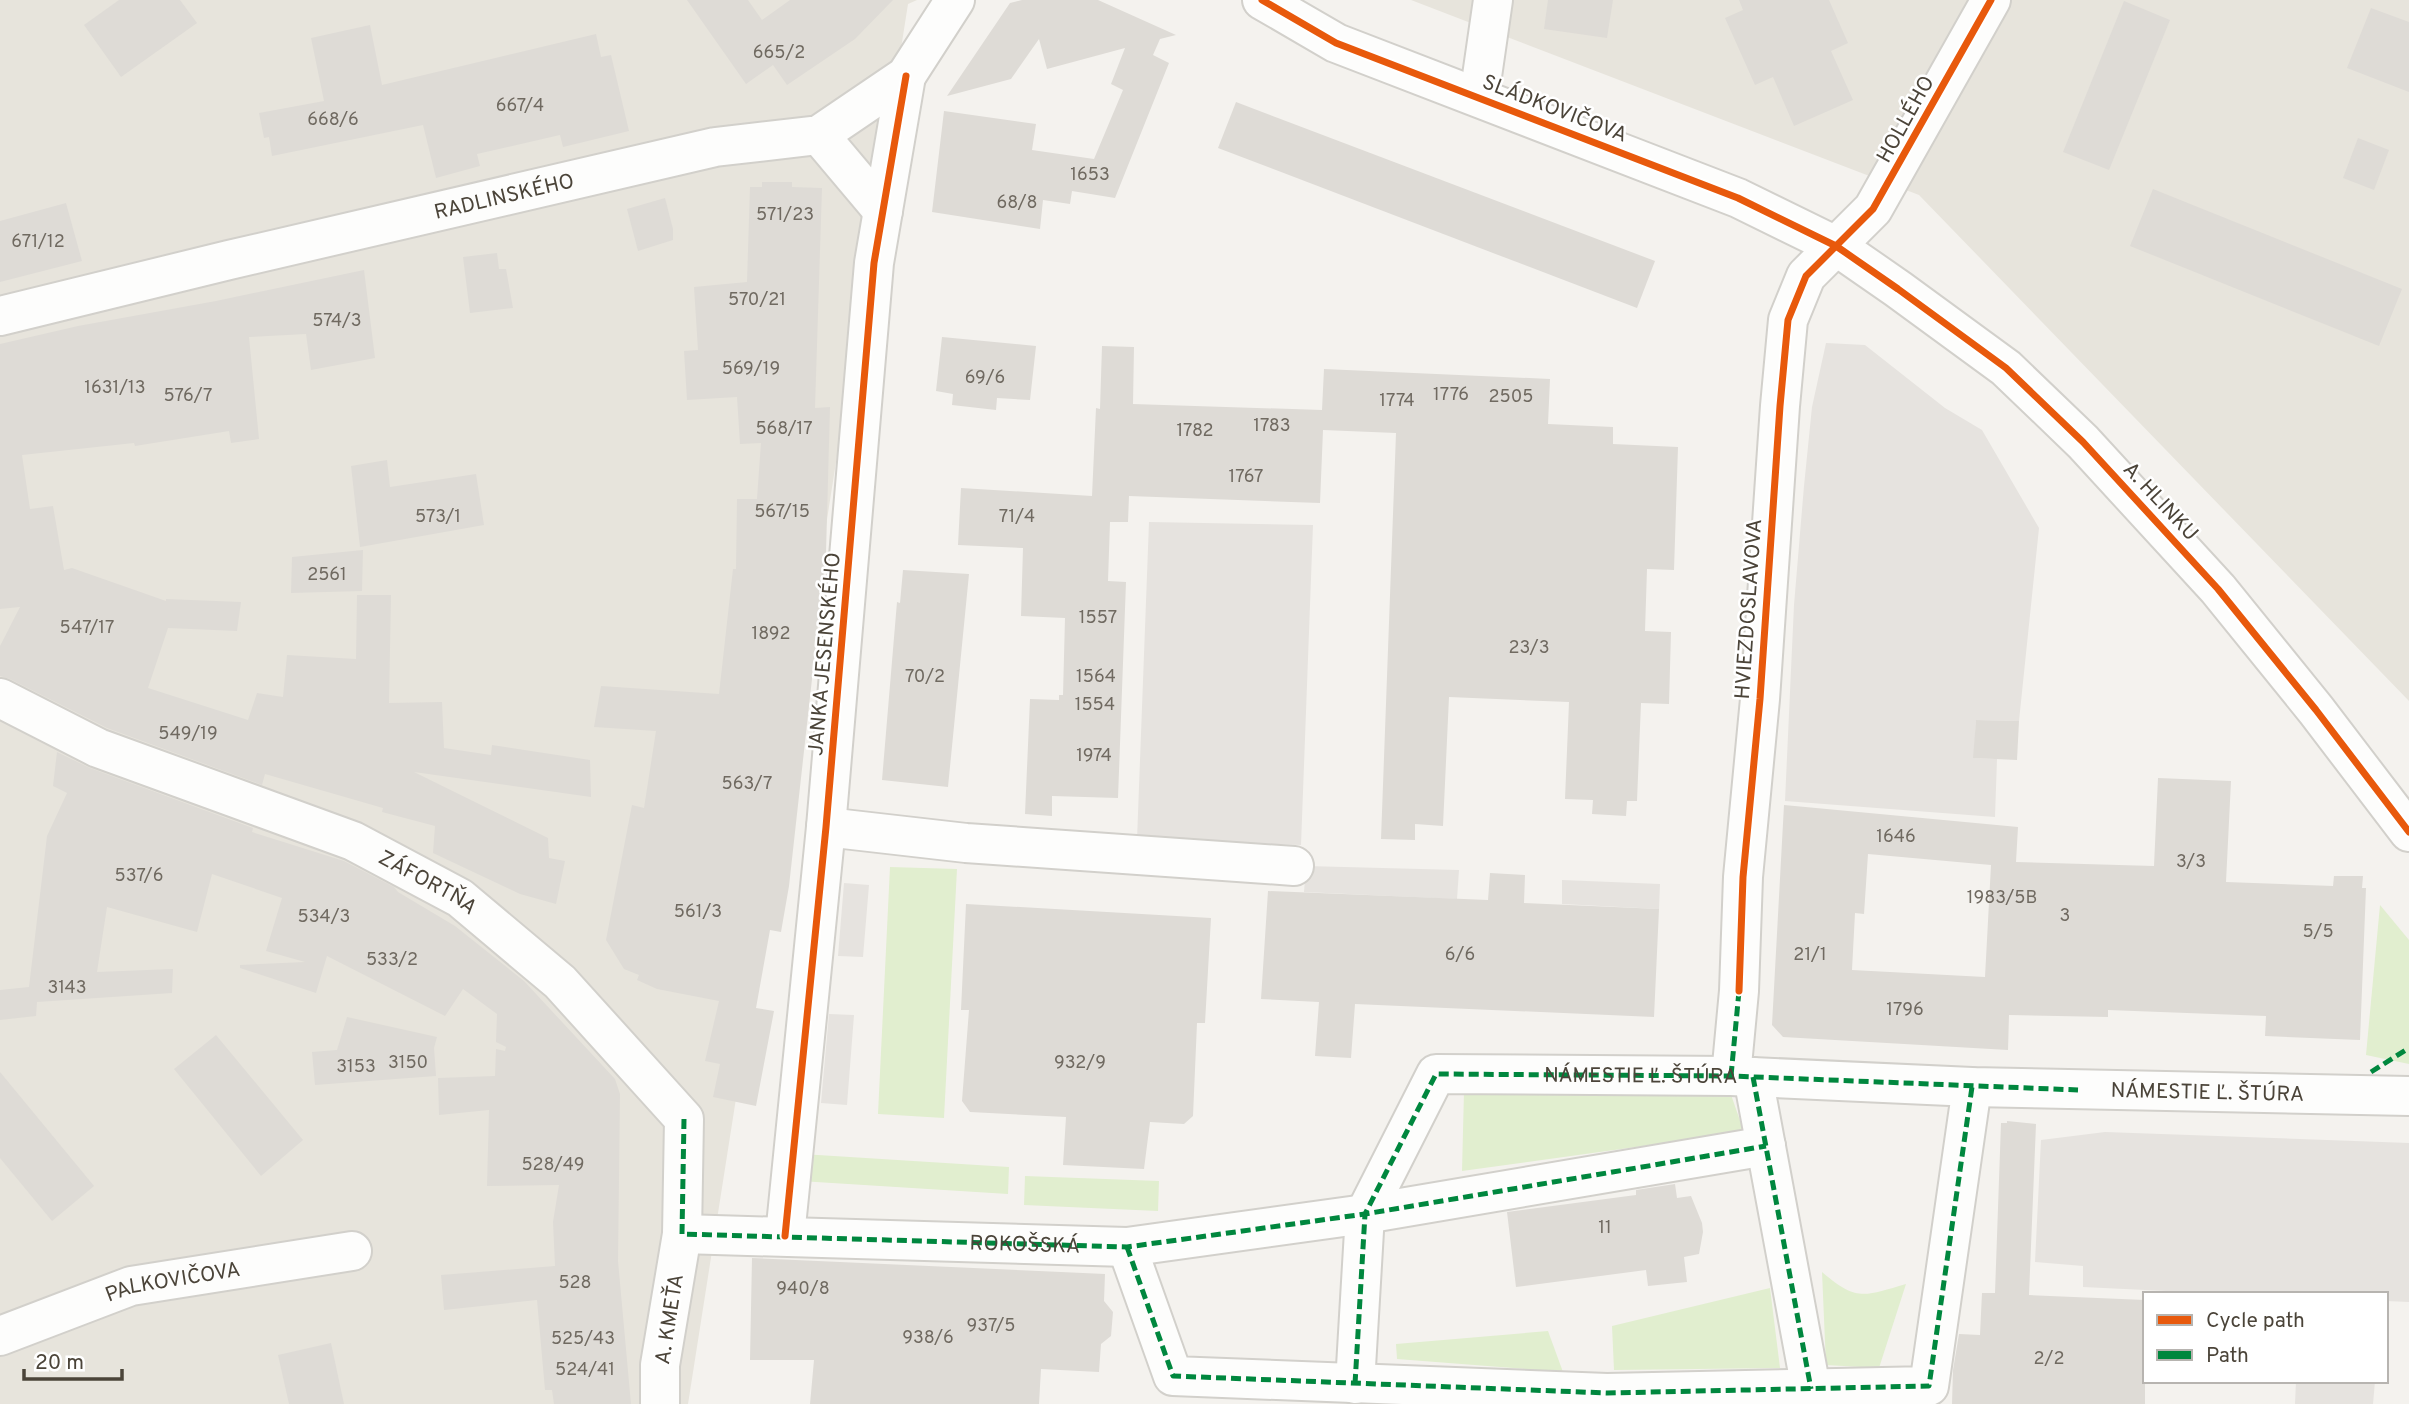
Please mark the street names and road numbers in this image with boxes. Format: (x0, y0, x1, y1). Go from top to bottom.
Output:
street label: SLÁDKOVIČOVA (1478, 68, 1631, 149)
street label: HOLLÉHO (1870, 71, 1941, 168)
street label: RADLINSKÉHO (432, 168, 577, 227)
street label: A. HLINKU (2116, 457, 2203, 547)
street label: HVIEZDOSLAVOVA (1730, 518, 1769, 700)
street label: JANKA JESENSKÉHO (802, 551, 848, 757)
street label: ZÁFORTŇA (373, 845, 482, 922)
street label: NÁMESTIE Ľ. ŠTÚRA (1544, 1062, 1738, 1091)
street label: NÁMESTIE Ľ. ŠTÚRA (2110, 1077, 2304, 1109)
street label: ROKOŠSKÁ (969, 1230, 1081, 1261)
street label: PALKOVIČOVA (102, 1257, 242, 1310)
street label: A. KMEŤA (649, 1272, 691, 1366)

